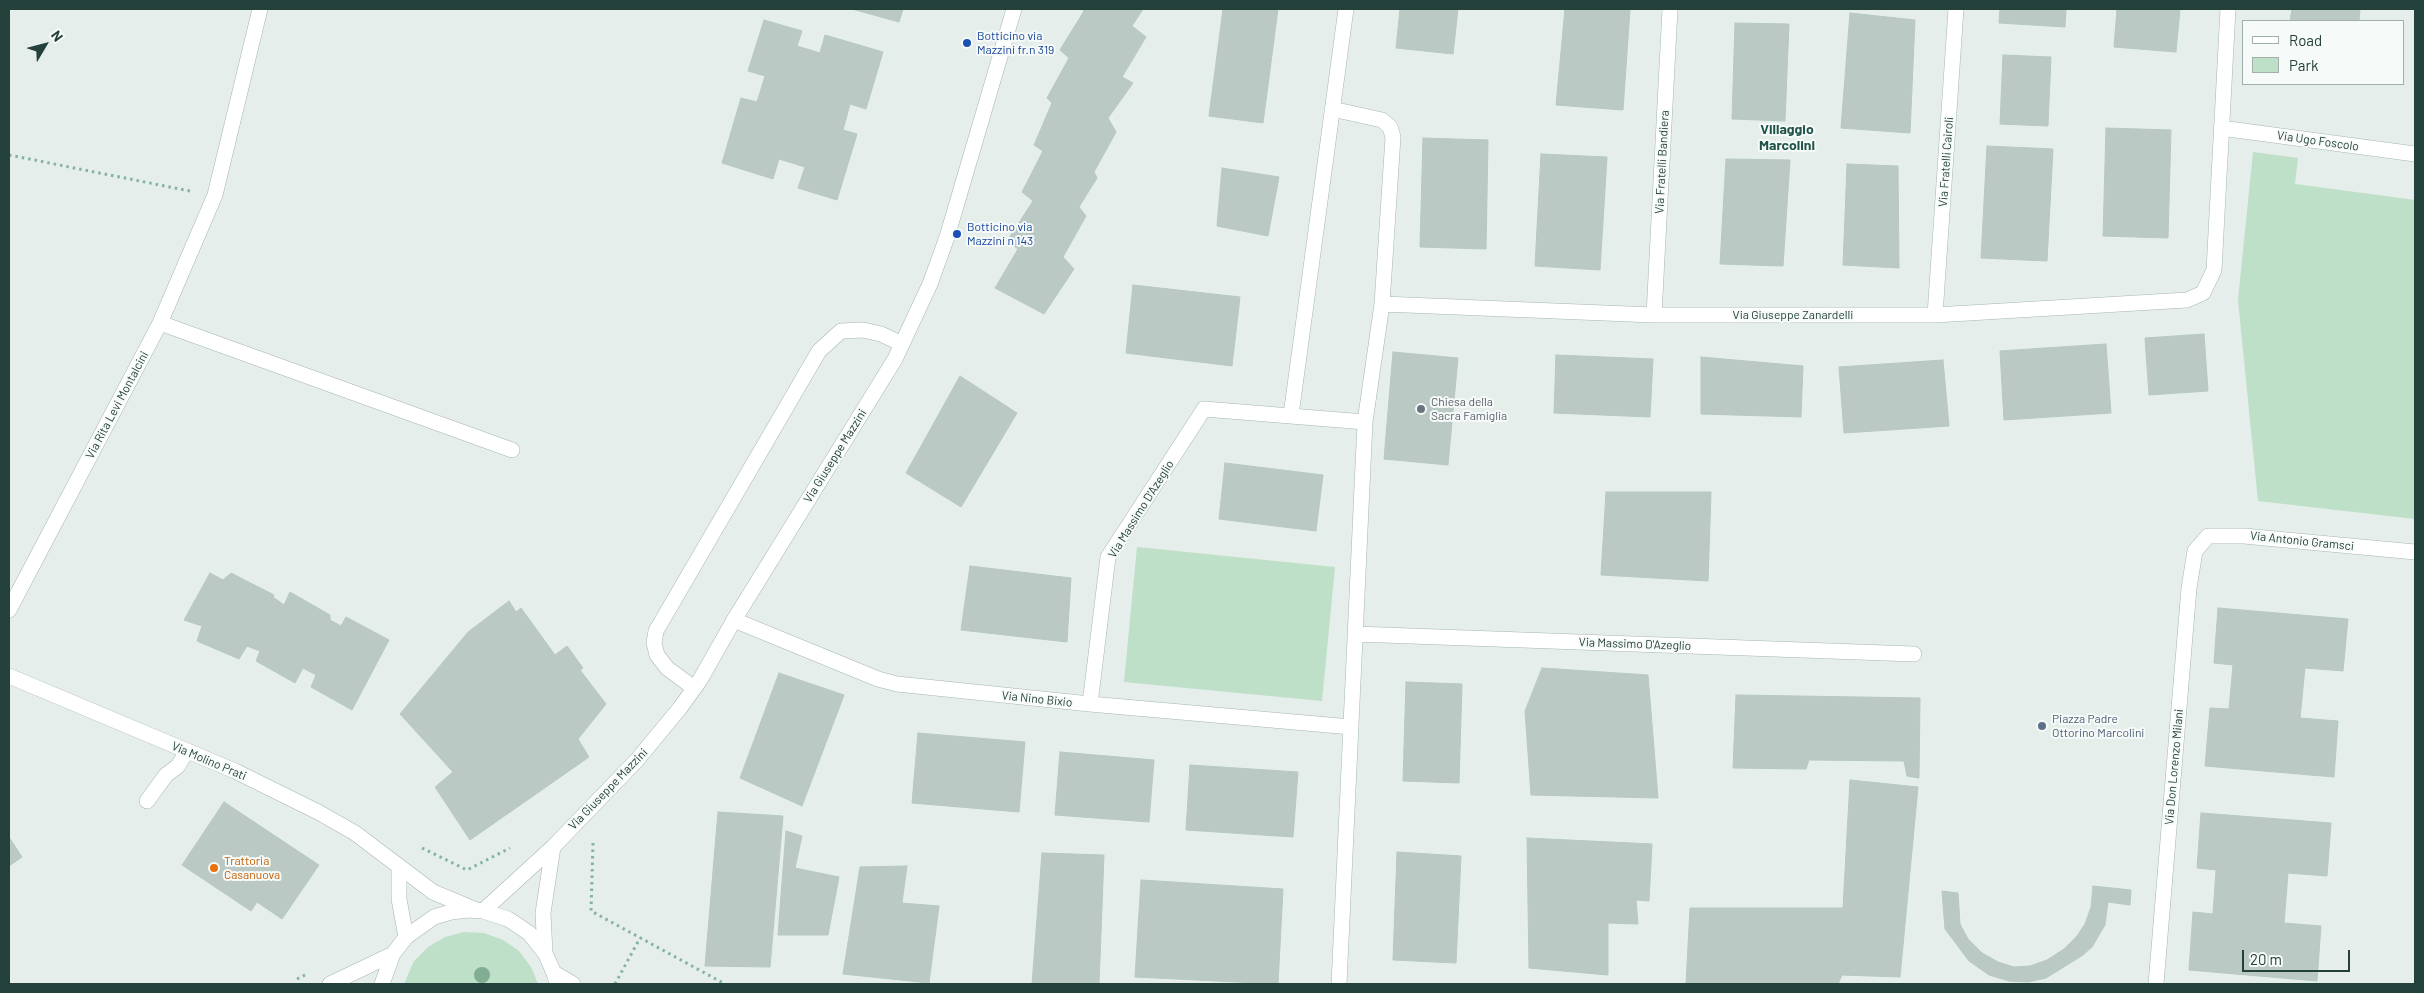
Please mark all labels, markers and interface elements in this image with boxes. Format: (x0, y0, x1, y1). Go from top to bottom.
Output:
north arrow (20, 20, 70, 70)
legend (2242, 20, 2404, 85)
text: N (48, 27, 67, 45)
place label: Botticino via Mazzini fr.n 319 (977, 29, 1054, 57)
text: Road (2289, 31, 2322, 49)
marker: Botticino via Mazzini fr.n 319 (961, 37, 973, 49)
text: Park (2289, 56, 2318, 74)
street label: Via Fratelli Bandiera (1652, 110, 1672, 214)
street label: Via Fratelli Cairoli (1936, 116, 1956, 208)
district label: Villaggio Marcolini (1759, 121, 1815, 154)
street label: Via Ugo Foscolo (2276, 128, 2360, 154)
place label: Botticino via Mazzini n 143 (967, 220, 1033, 248)
marker: Botticino via Mazzini n 143 (951, 228, 963, 240)
street label: Via Giuseppe Zanardelli (1733, 308, 1853, 322)
street label: Via Rita Levi Montalcini (83, 349, 151, 461)
place label: Chiesa della Sacra Famiglia (1431, 395, 1507, 423)
marker: Chiesa della Sacra Famiglia (1415, 403, 1427, 415)
street label: Via Giuseppe Mazzini (800, 407, 870, 505)
street label: Via Massimo D'Azeglio (1105, 457, 1177, 561)
street label: Via Antonio Gramsci (2249, 528, 2355, 554)
street label: Via Massimo D'Azeglio (1578, 635, 1692, 653)
street label: Via Nino Bixio (1001, 688, 1073, 710)
street label: Via Don Lorenzo Milani (2162, 708, 2186, 826)
place label: Piazza Padre Ottorino Marcolini (2052, 712, 2144, 740)
marker: Piazza Padre Ottorino Marcolini (2036, 720, 2048, 732)
street label: Via Molino Prati (169, 739, 249, 783)
street label: Via Giuseppe Mazzini (565, 745, 651, 833)
place label: Trattoria Casanuova (224, 854, 280, 882)
marker: Trattoria Casanuova (208, 862, 220, 874)
scale bar (2244, 940, 2352, 972)
text: 20 m (2250, 950, 2282, 968)

